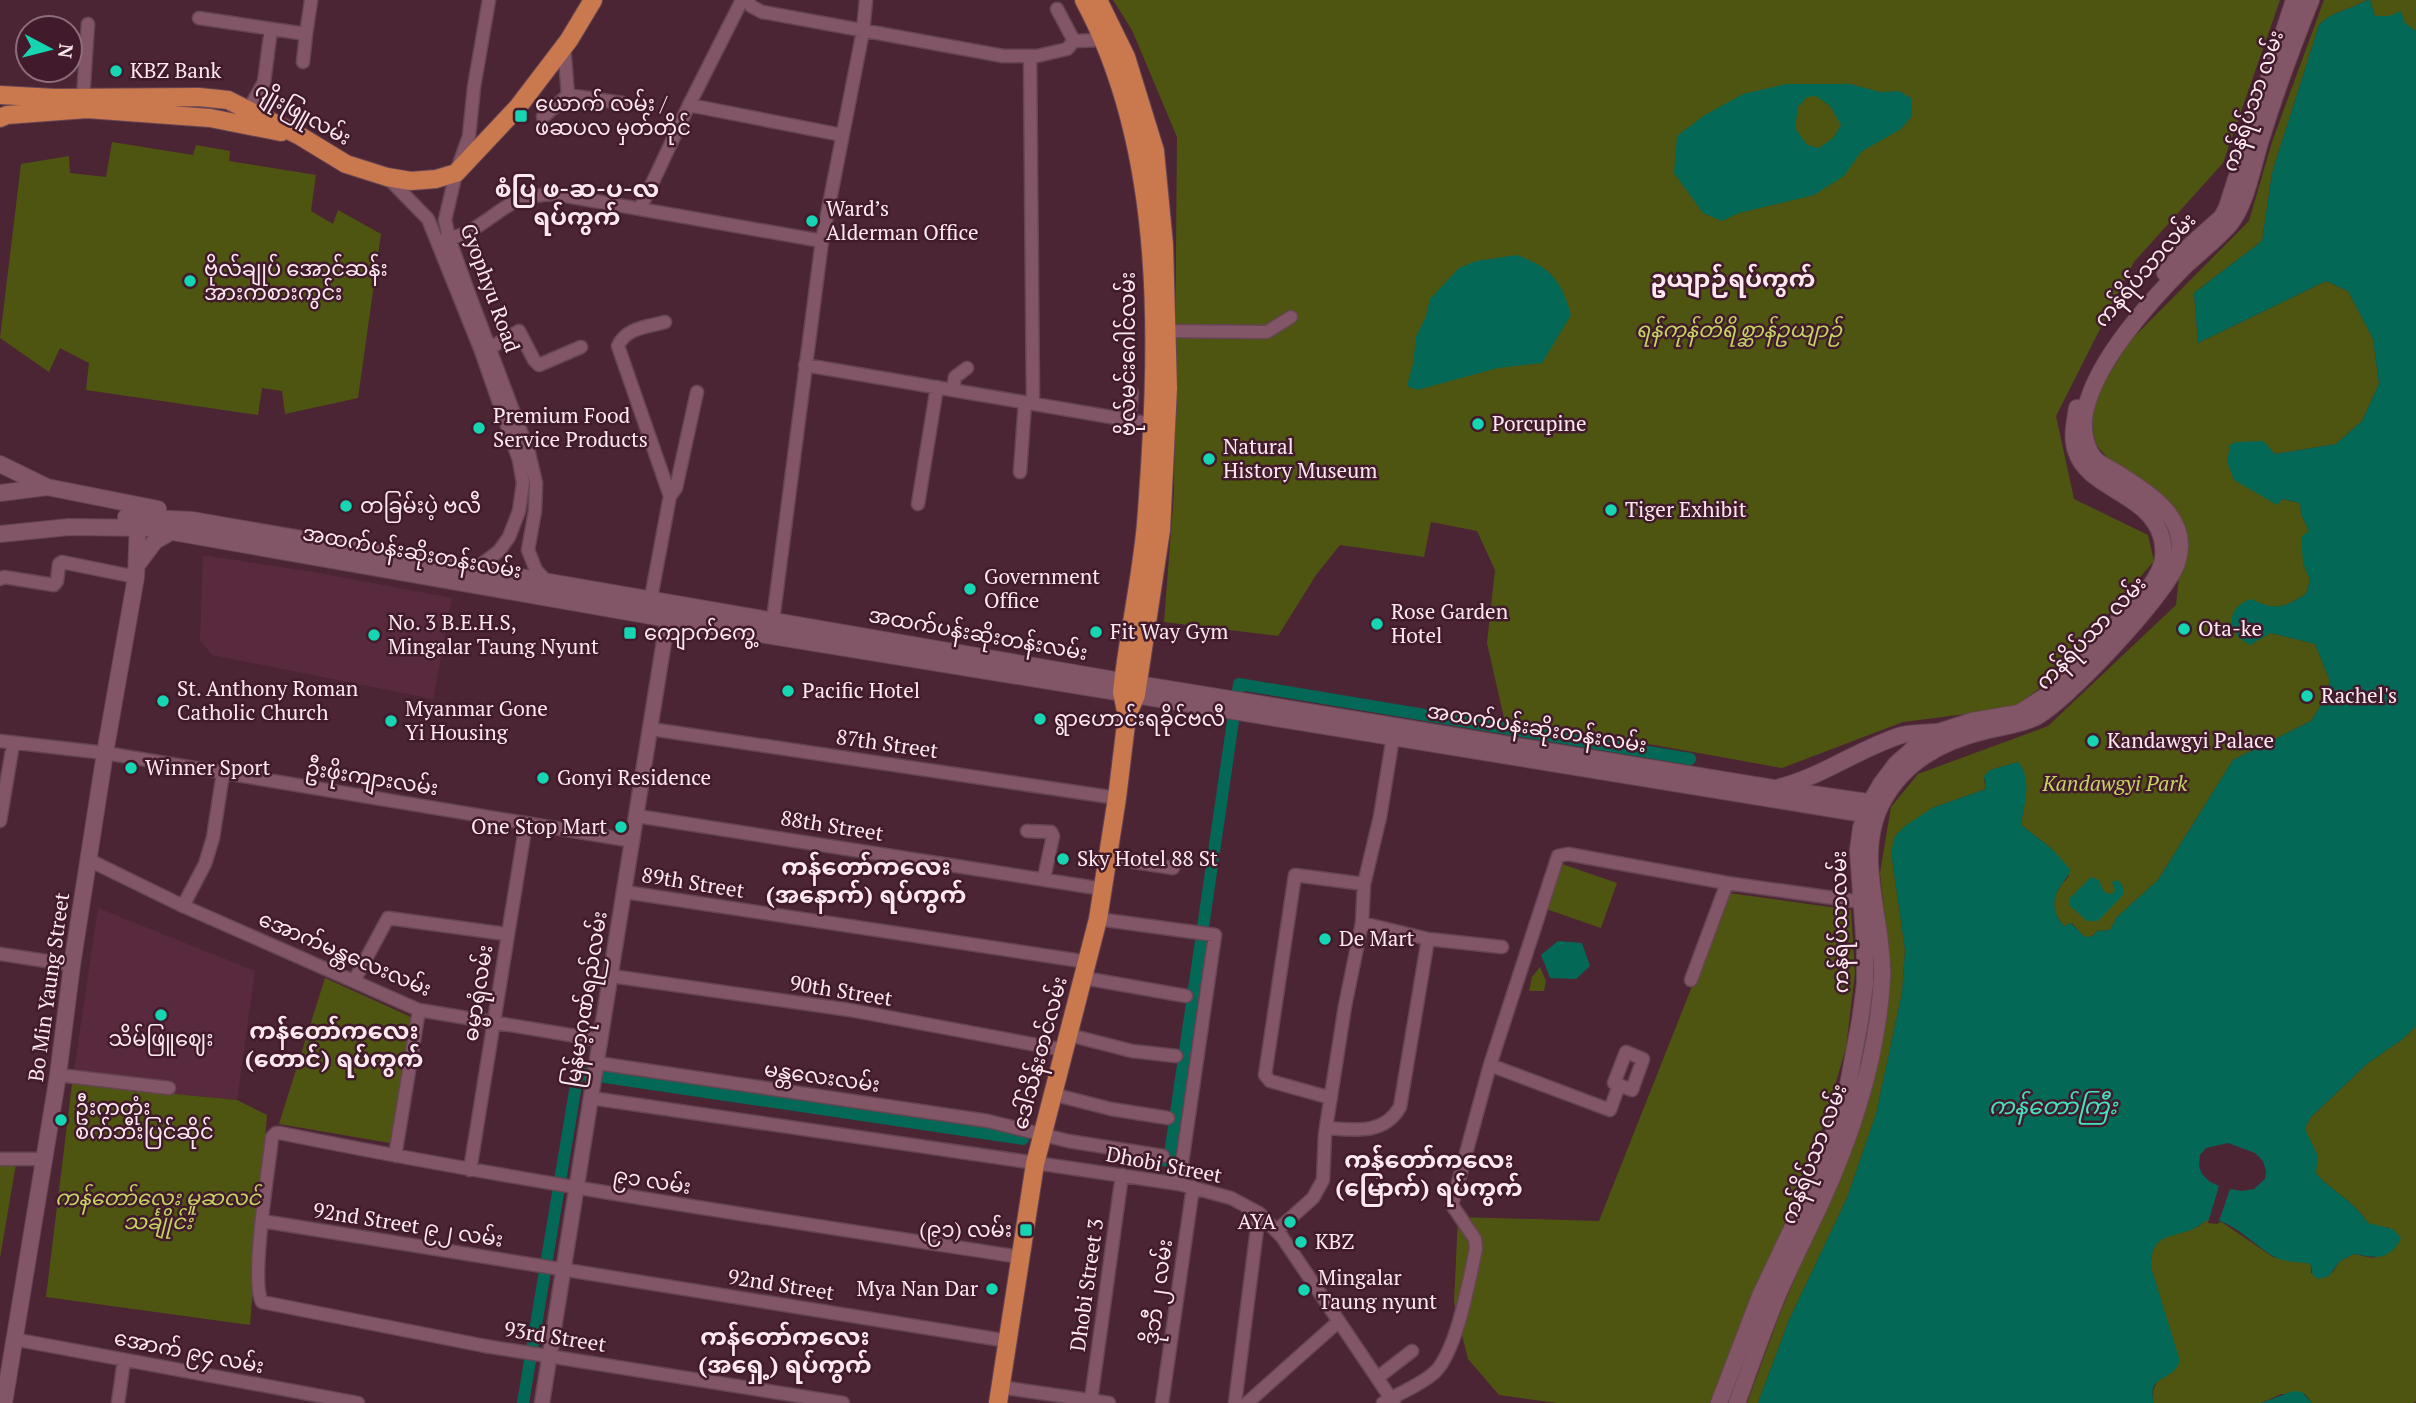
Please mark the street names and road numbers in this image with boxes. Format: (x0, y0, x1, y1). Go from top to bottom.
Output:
street label: ကန်ရိပ်သာ လမ်း (2214, 26, 2293, 176)
street label: ဂျိုးဖြူလမ်း (248, 74, 357, 155)
street label: ကန်ရိပ်သာလမ်း (2086, 206, 2205, 335)
street label: Gyophyu Road (455, 219, 527, 356)
street label: ဗိုလ်မင်းဂေါင်လမ်း (1112, 272, 1145, 436)
street label: အထက်ပန်းဆိုးတန်းလမ်း (300, 517, 524, 588)
street label: ကန်ရိပ်သာ လမ်း (2028, 569, 2155, 698)
street label: အထက်ပန်းဆိုးတန်းလမ်း (866, 599, 1090, 670)
street label: အထက်ပန်းဆိုးတန်းလမ်း (1425, 695, 1649, 762)
street label: 87th Street (834, 722, 940, 764)
street label: ဦးဖိုးကျားလမ်း (303, 752, 440, 806)
street label: 88th Street (779, 803, 886, 847)
street label: ကန်ရိပ်သာလမ်း (1823, 850, 1858, 994)
street label: 89th Street (640, 860, 747, 904)
street label: Bo Min Yaung Street (21, 890, 75, 1083)
street label: အောက်မန္တလေးလမ်း (253, 903, 436, 1006)
street label: မြန်မာ့ဂုဏ်ရည်လမ်း (556, 909, 617, 1090)
street label: ဓမ္မာရုံလမ်း (455, 942, 503, 1044)
street label: 90th Street (788, 968, 895, 1012)
street label: ဒေါ်သိန်းတင်လမ်း (1004, 973, 1077, 1133)
street label: မန္တလေးလမ်း (762, 1053, 882, 1102)
street label: ကန်ရိပ်သာ လမ်း (1773, 1079, 1856, 1229)
street label: Dhobi Street (1104, 1139, 1225, 1189)
street label: ၉၁ လမ်း (611, 1159, 693, 1204)
street label: 92nd Street ၉၂ လမ်း (310, 1194, 505, 1257)
street label: Dhobi Street 3 (1063, 1217, 1109, 1353)
street label: ဒိုဘီ ၂ လမ်း (1135, 1237, 1182, 1347)
street label: 92nd Street (726, 1262, 837, 1306)
street label: 93rd Street (502, 1314, 609, 1358)
street label: အောက် ၉၄ လမ်း (111, 1322, 267, 1383)

